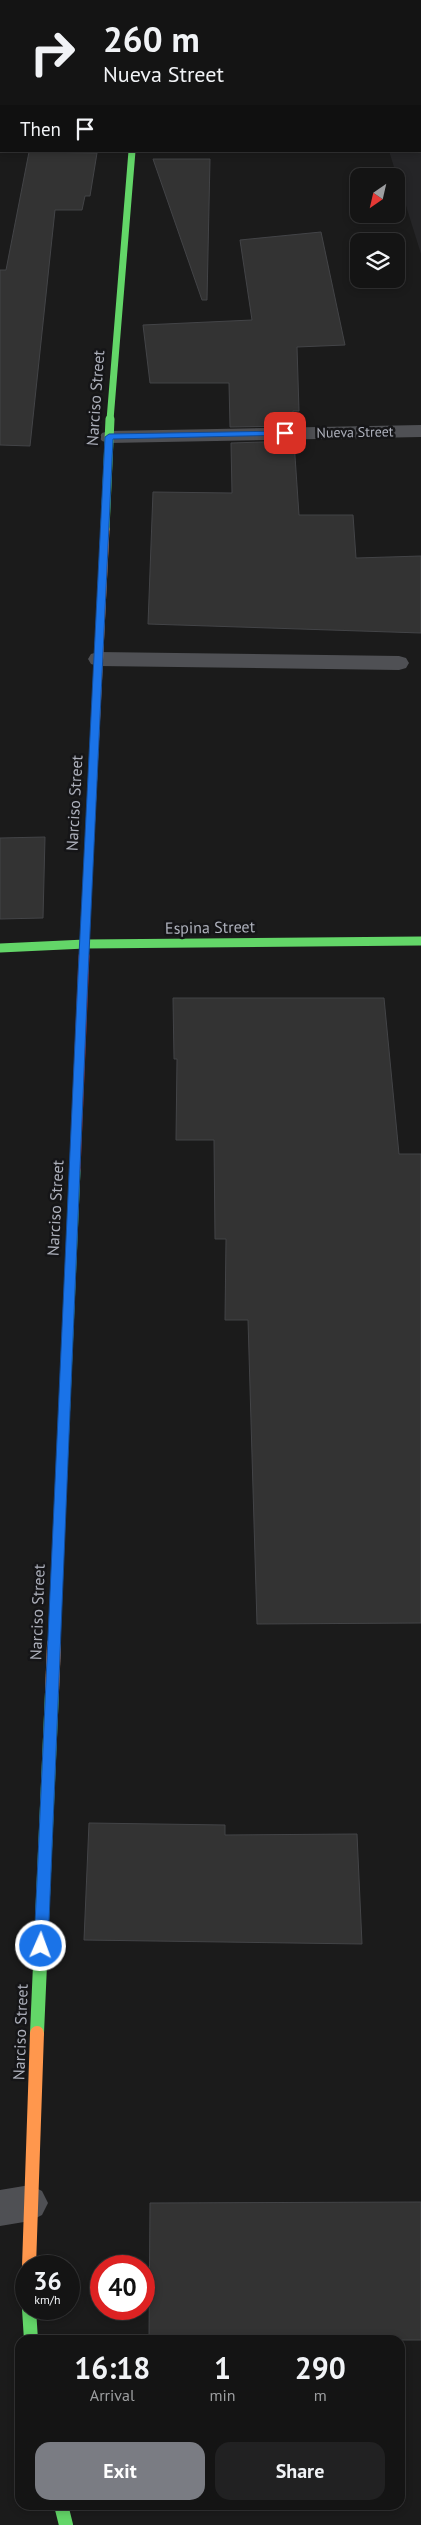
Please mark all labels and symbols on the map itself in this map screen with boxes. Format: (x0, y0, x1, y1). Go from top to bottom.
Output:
north arrow (350, 168, 405, 222)
street label: Narciso Street (82, 349, 108, 447)
pin (264, 412, 306, 454)
street label: Nueva Street (316, 422, 394, 442)
street label: Narciso Street (61, 754, 87, 852)
street label: Espina Street (165, 916, 256, 938)
street label: Narciso Street (42, 1159, 68, 1257)
street label: Narciso Street (25, 1563, 49, 1660)
position arrow (14, 1919, 66, 1971)
street label: Narciso Street (8, 1983, 32, 2080)
speed limit sign: 40 (90, 2255, 155, 2320)

